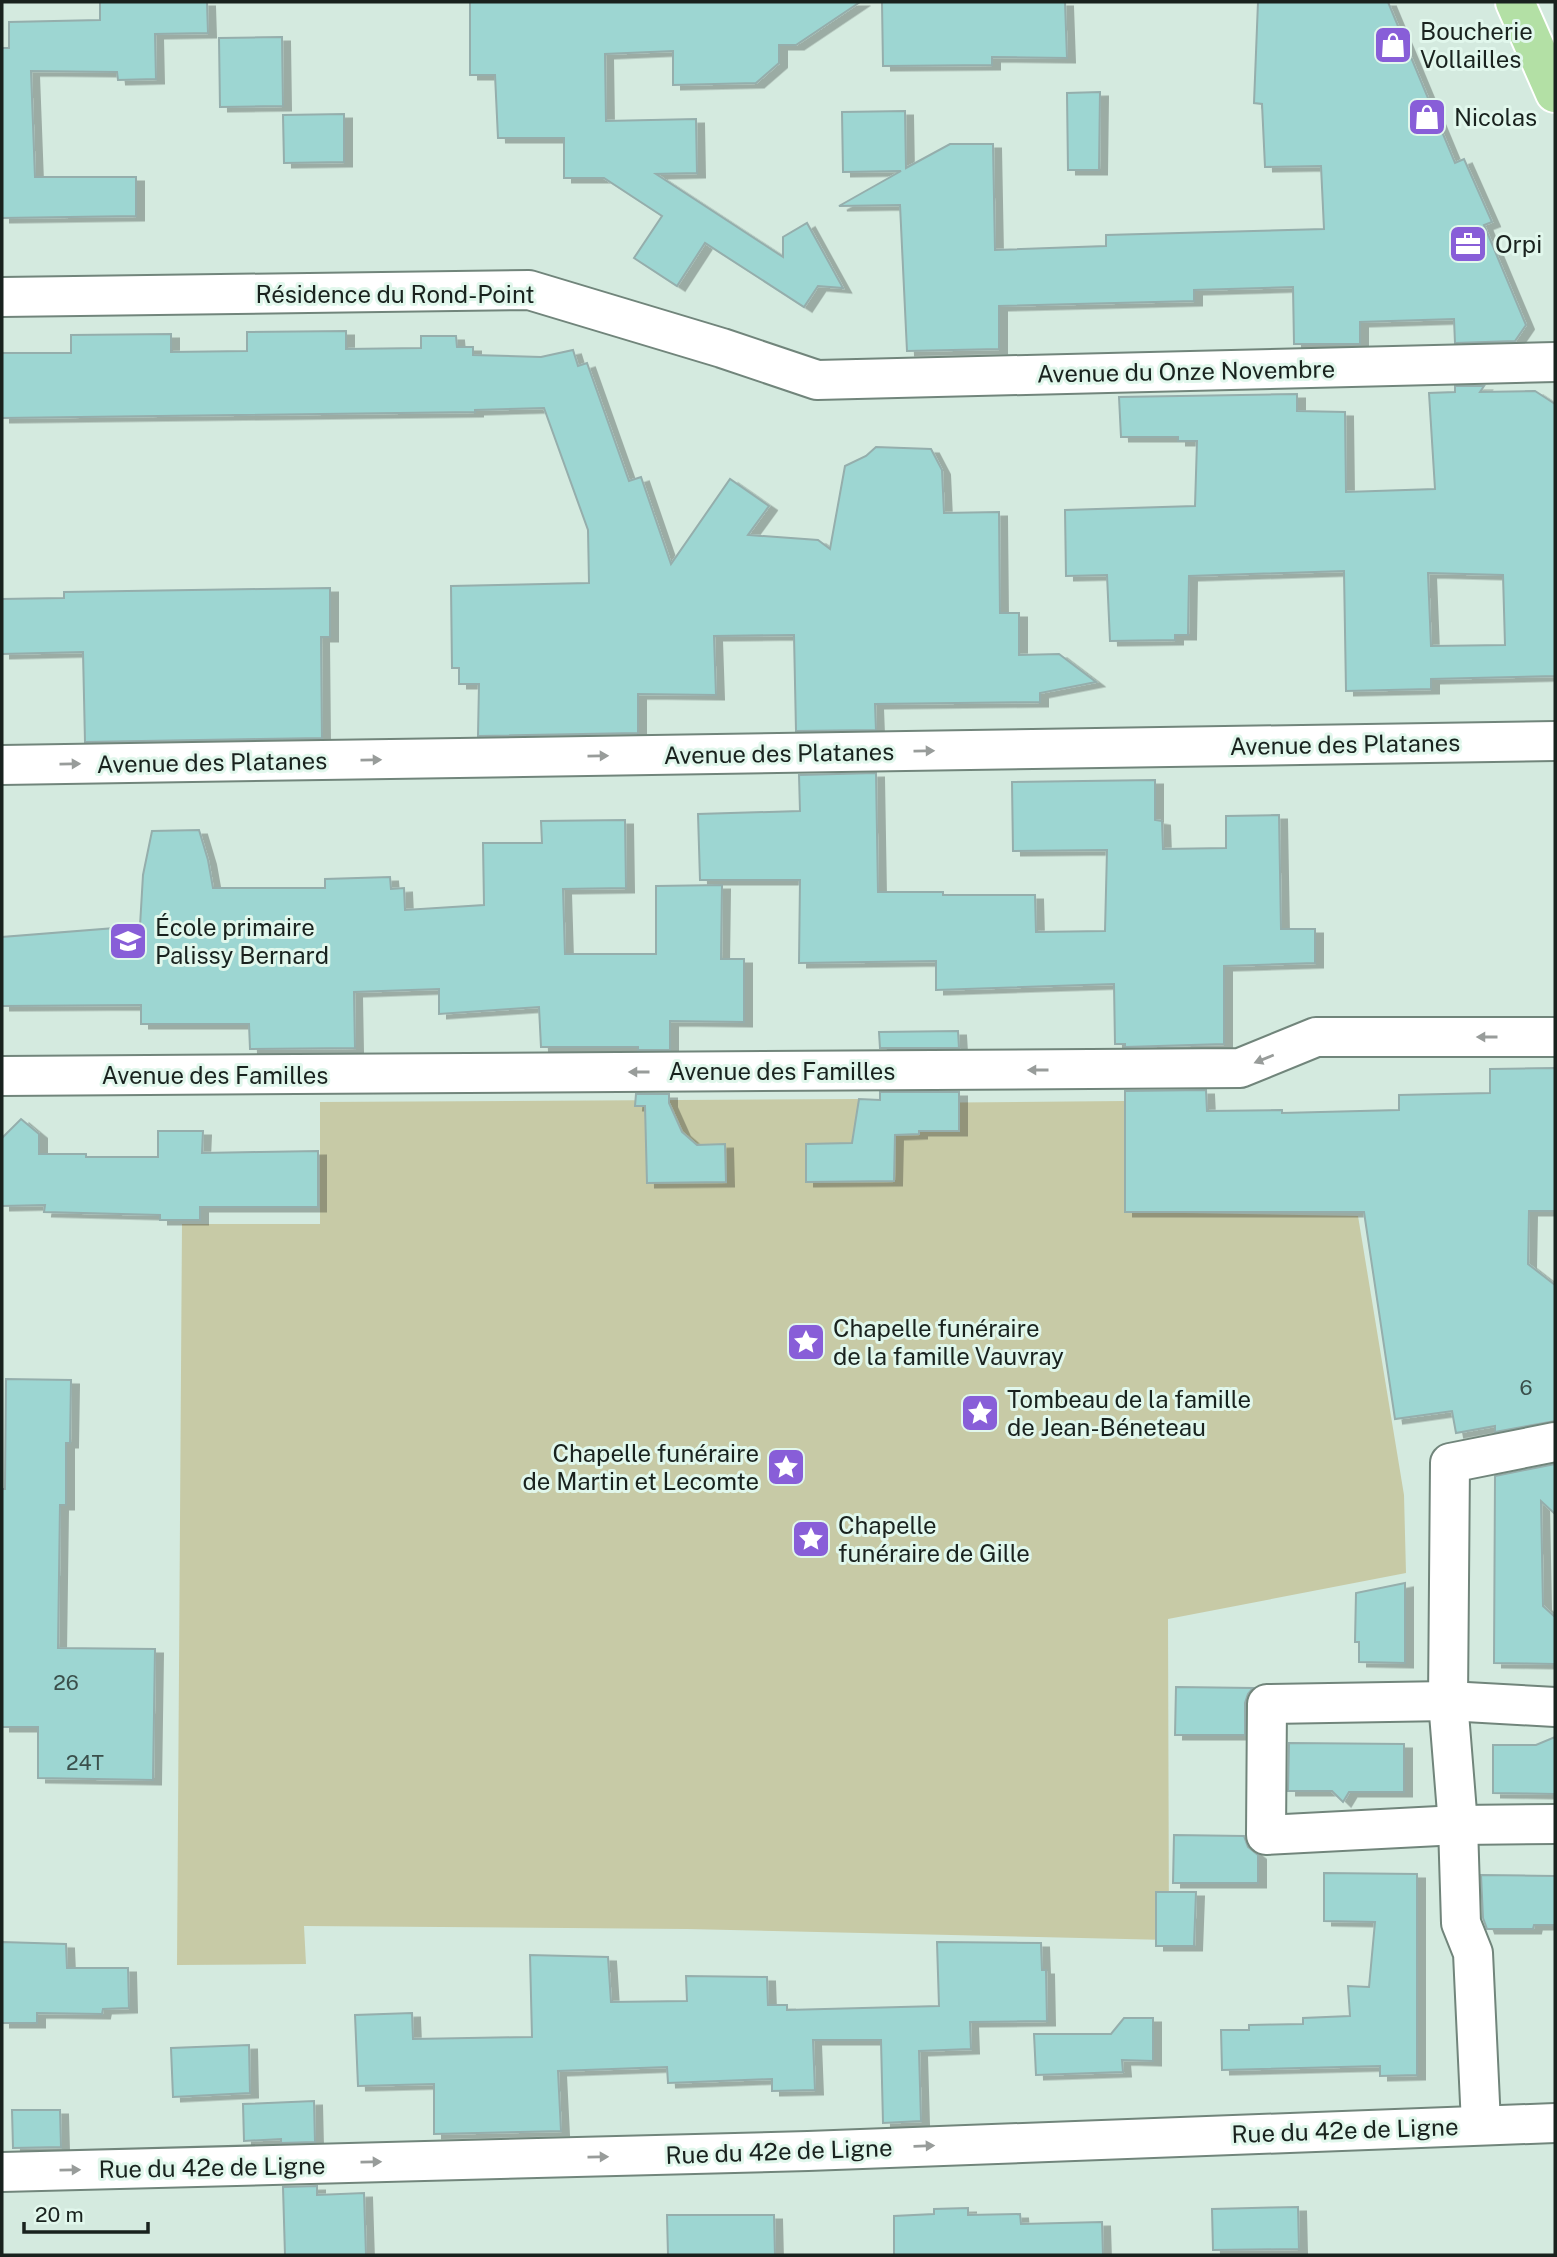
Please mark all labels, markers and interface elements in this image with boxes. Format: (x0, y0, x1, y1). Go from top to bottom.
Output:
place label: Boucherie Vollailles (1420, 17, 1533, 73)
shop icon: Boucherie Vollailles (1372, 24, 1414, 66)
shop icon: Nicolas (1406, 96, 1448, 138)
place label: Nicolas (1454, 103, 1537, 131)
office icon: Orpi (1447, 223, 1489, 265)
place label: Orpi (1495, 230, 1542, 258)
street label: Résidence du Rond-Point (255, 280, 535, 308)
street label: Avenue du Onze Novembre (1037, 354, 1335, 388)
street label: Avenue des Platanes (1229, 728, 1461, 760)
street label: Avenue des Platanes (663, 737, 895, 769)
one-way arrow (913, 745, 935, 757)
street label: Avenue des Platanes (96, 746, 328, 778)
one-way arrow (588, 750, 610, 762)
one-way arrow (360, 754, 382, 765)
one-way arrow (59, 759, 81, 770)
place label: École primaire Palissy Bernard (155, 913, 329, 969)
school or university icon: École primaire Palissy Bernard (107, 920, 149, 962)
one-way arrow (1476, 1031, 1498, 1043)
one-way arrow (1253, 1053, 1274, 1064)
street label: Avenue des Familles (669, 1057, 895, 1085)
street label: Avenue des Familles (102, 1061, 328, 1089)
one-way arrow (1027, 1064, 1049, 1076)
one-way arrow (628, 1066, 650, 1078)
place label: Chapelle funéraire de la famille Vauvray (833, 1314, 1064, 1370)
place icon: Chapelle funéraire de la famille Vauvray (785, 1321, 827, 1363)
house number: 6 (1519, 1375, 1533, 1400)
place label: Tombeau de la famille de Jean-Béneteau (1007, 1385, 1251, 1441)
place icon: Tombeau de la famille de Jean-Béneteau (959, 1392, 1001, 1434)
place label: Chapelle funéraire de Martin et Lecomte (523, 1439, 759, 1495)
place icon: Chapelle funéraire de Martin et Lecomte (765, 1446, 807, 1488)
place label: Chapelle funéraire de Gille (838, 1511, 1030, 1567)
place icon: Chapelle funéraire de Gille (790, 1518, 832, 1560)
house number: 26 (53, 1670, 79, 1695)
house number: 24T (66, 1750, 104, 1775)
street label: Rue du 42e de Ligne (1231, 2112, 1459, 2148)
street label: Rue du 42e de Ligne (665, 2133, 893, 2169)
one-way arrow (913, 2141, 935, 2152)
street label: Rue du 42e de Ligne (98, 2151, 326, 2183)
one-way arrow (588, 2151, 610, 2162)
one-way arrow (360, 2157, 382, 2168)
one-way arrow (59, 2165, 81, 2176)
scale bar (24, 2190, 149, 2234)
text: 20 m (35, 2202, 84, 2227)

